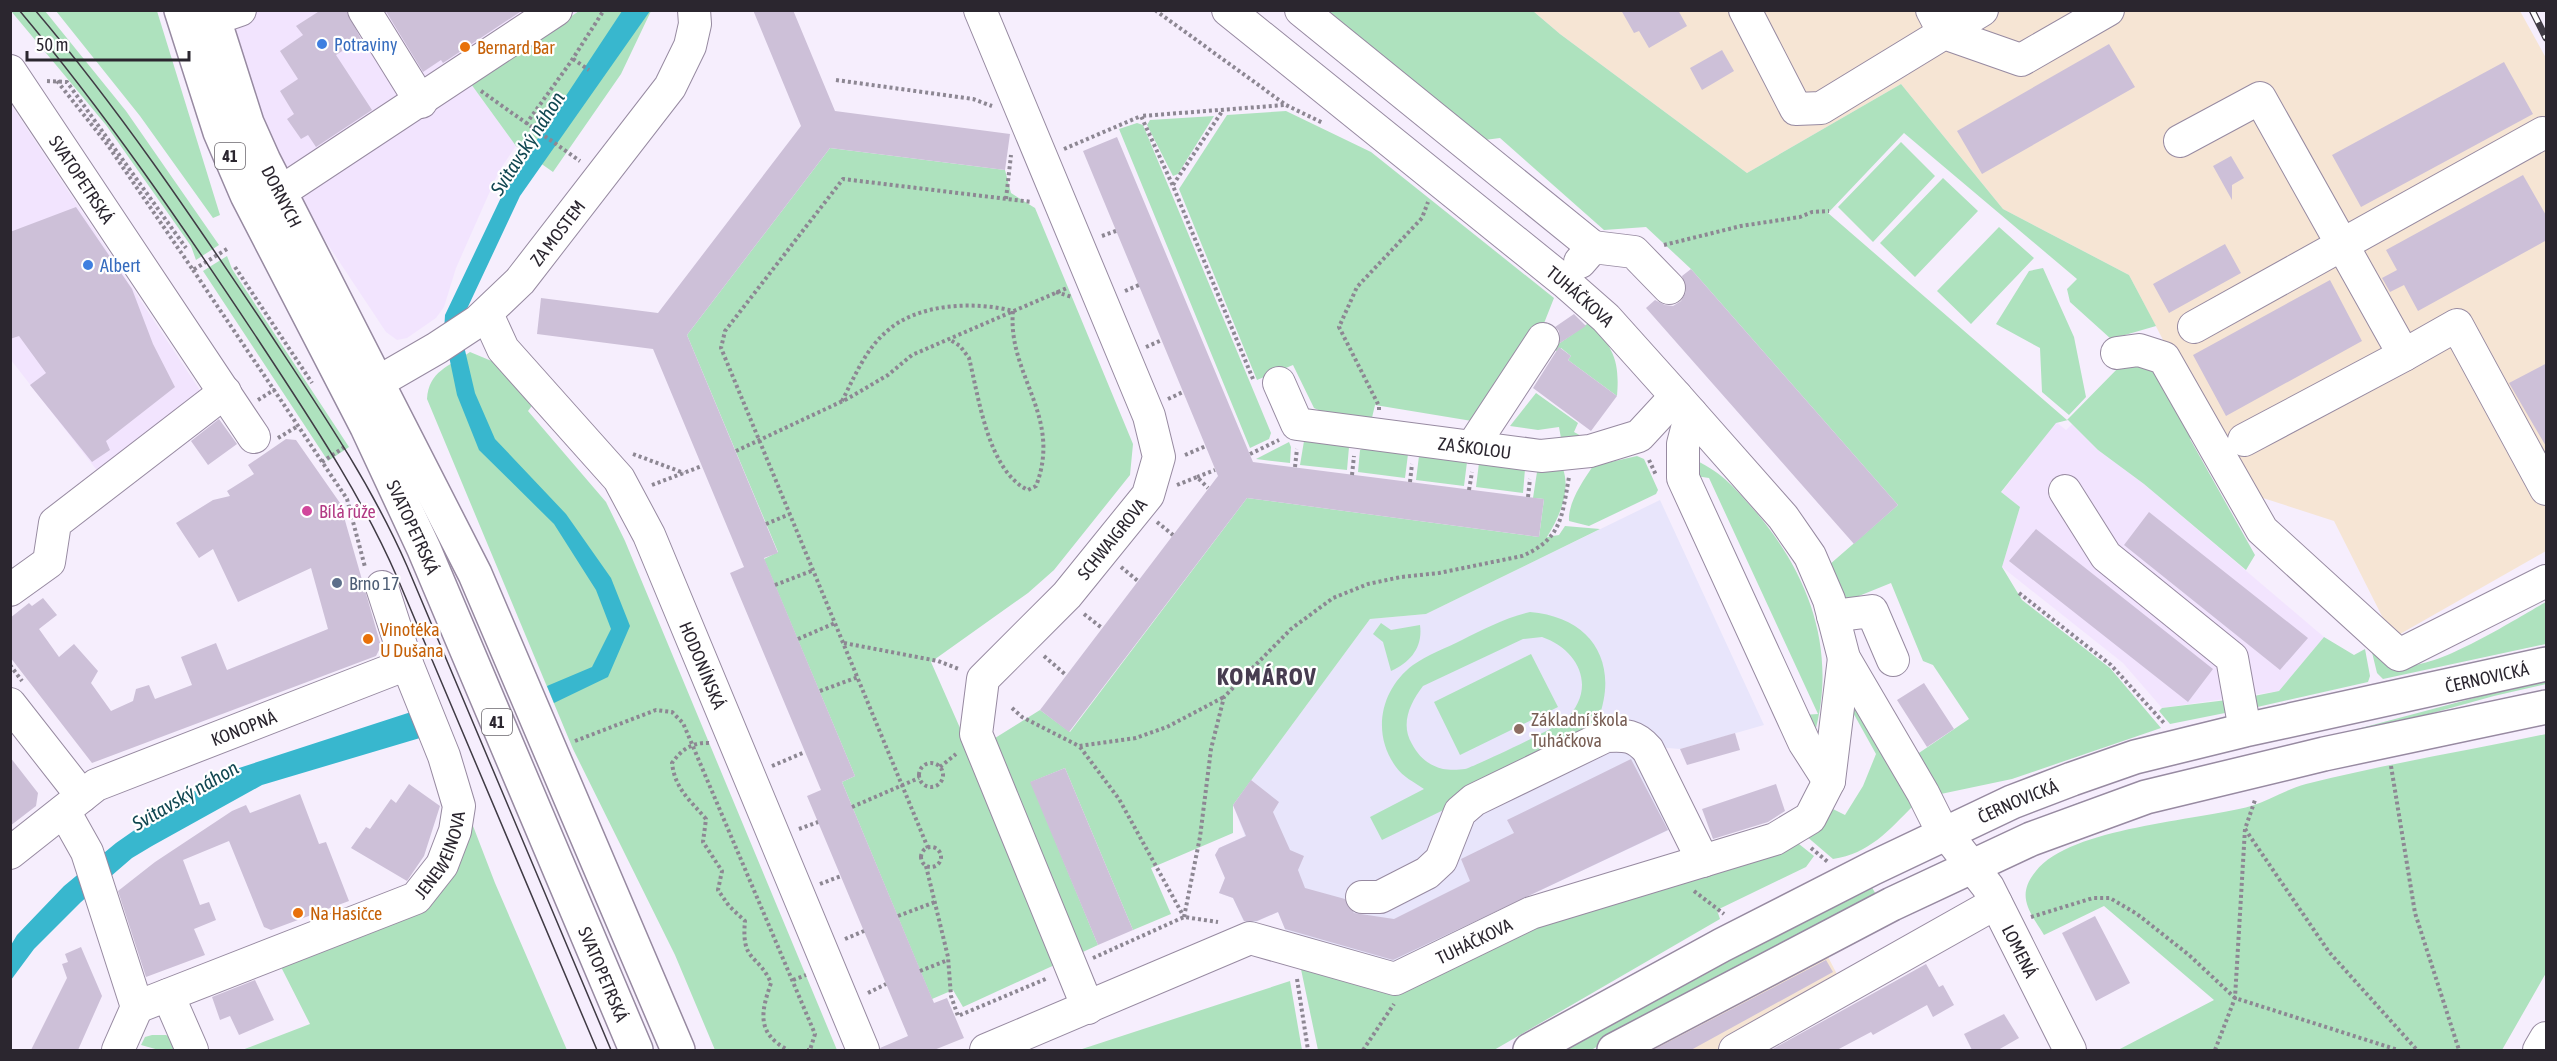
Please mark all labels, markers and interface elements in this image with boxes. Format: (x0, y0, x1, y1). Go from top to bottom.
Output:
scale bar (27, 24, 189, 62)
text: 50 m (36, 34, 68, 55)
place label: Potraviny (334, 34, 397, 55)
marker: Potraviny (315, 37, 329, 51)
place label: Bernard Bar (477, 37, 555, 58)
marker: Bernard Bar (458, 40, 472, 54)
water label: Svitavský náhon (484, 87, 569, 200)
street label: SVATOPETRSKÁ (45, 131, 119, 227)
road number: 41 (215, 143, 245, 169)
street label: DORNYCH (258, 162, 307, 231)
street label: ZA MOSTEM (525, 196, 589, 270)
place label: Albert (100, 255, 141, 276)
marker: Albert (81, 258, 95, 272)
street label: TUHÁČKOVA (1543, 261, 1619, 331)
street label: ZA ŠKOLOU (1437, 432, 1513, 462)
street label: SVATOPETRSKÁ (383, 477, 444, 577)
street label: SCHWAIGROVA (1073, 494, 1151, 584)
place label: Bílá růže (319, 501, 376, 522)
marker: Bílá růže (300, 504, 314, 518)
place label: Brno 17 (349, 573, 399, 594)
marker: Brno 17 (330, 576, 344, 590)
street label: HODONÍNSKÁ (676, 618, 731, 712)
place label: Vinotéka U Dušana (380, 619, 444, 661)
marker: Vinotéka U Dušana (361, 632, 375, 646)
street label: ČERNOVICKÁ (2443, 658, 2531, 696)
district label: KOMÁROV (1217, 663, 1317, 690)
street label: KONOPNÁ (208, 705, 279, 750)
road number: 41 (482, 709, 512, 735)
place label: Základní škola Tuháčkova (1531, 709, 1628, 751)
marker: Základní škola Tuháčkova (1512, 722, 1526, 736)
water label: Svitavský náhon (127, 755, 242, 835)
street label: ČERNOVICKÁ (1974, 775, 2061, 827)
street label: JENEWEINOVA (409, 810, 469, 902)
place label: Na Hasičce (310, 903, 382, 924)
marker: Na Hasičce (291, 906, 305, 920)
street label: TUHÁČKOVA (1432, 913, 1515, 968)
street label: LOMENÁ (1998, 921, 2042, 981)
street label: SVATOPETRSKÁ (575, 924, 633, 1025)

